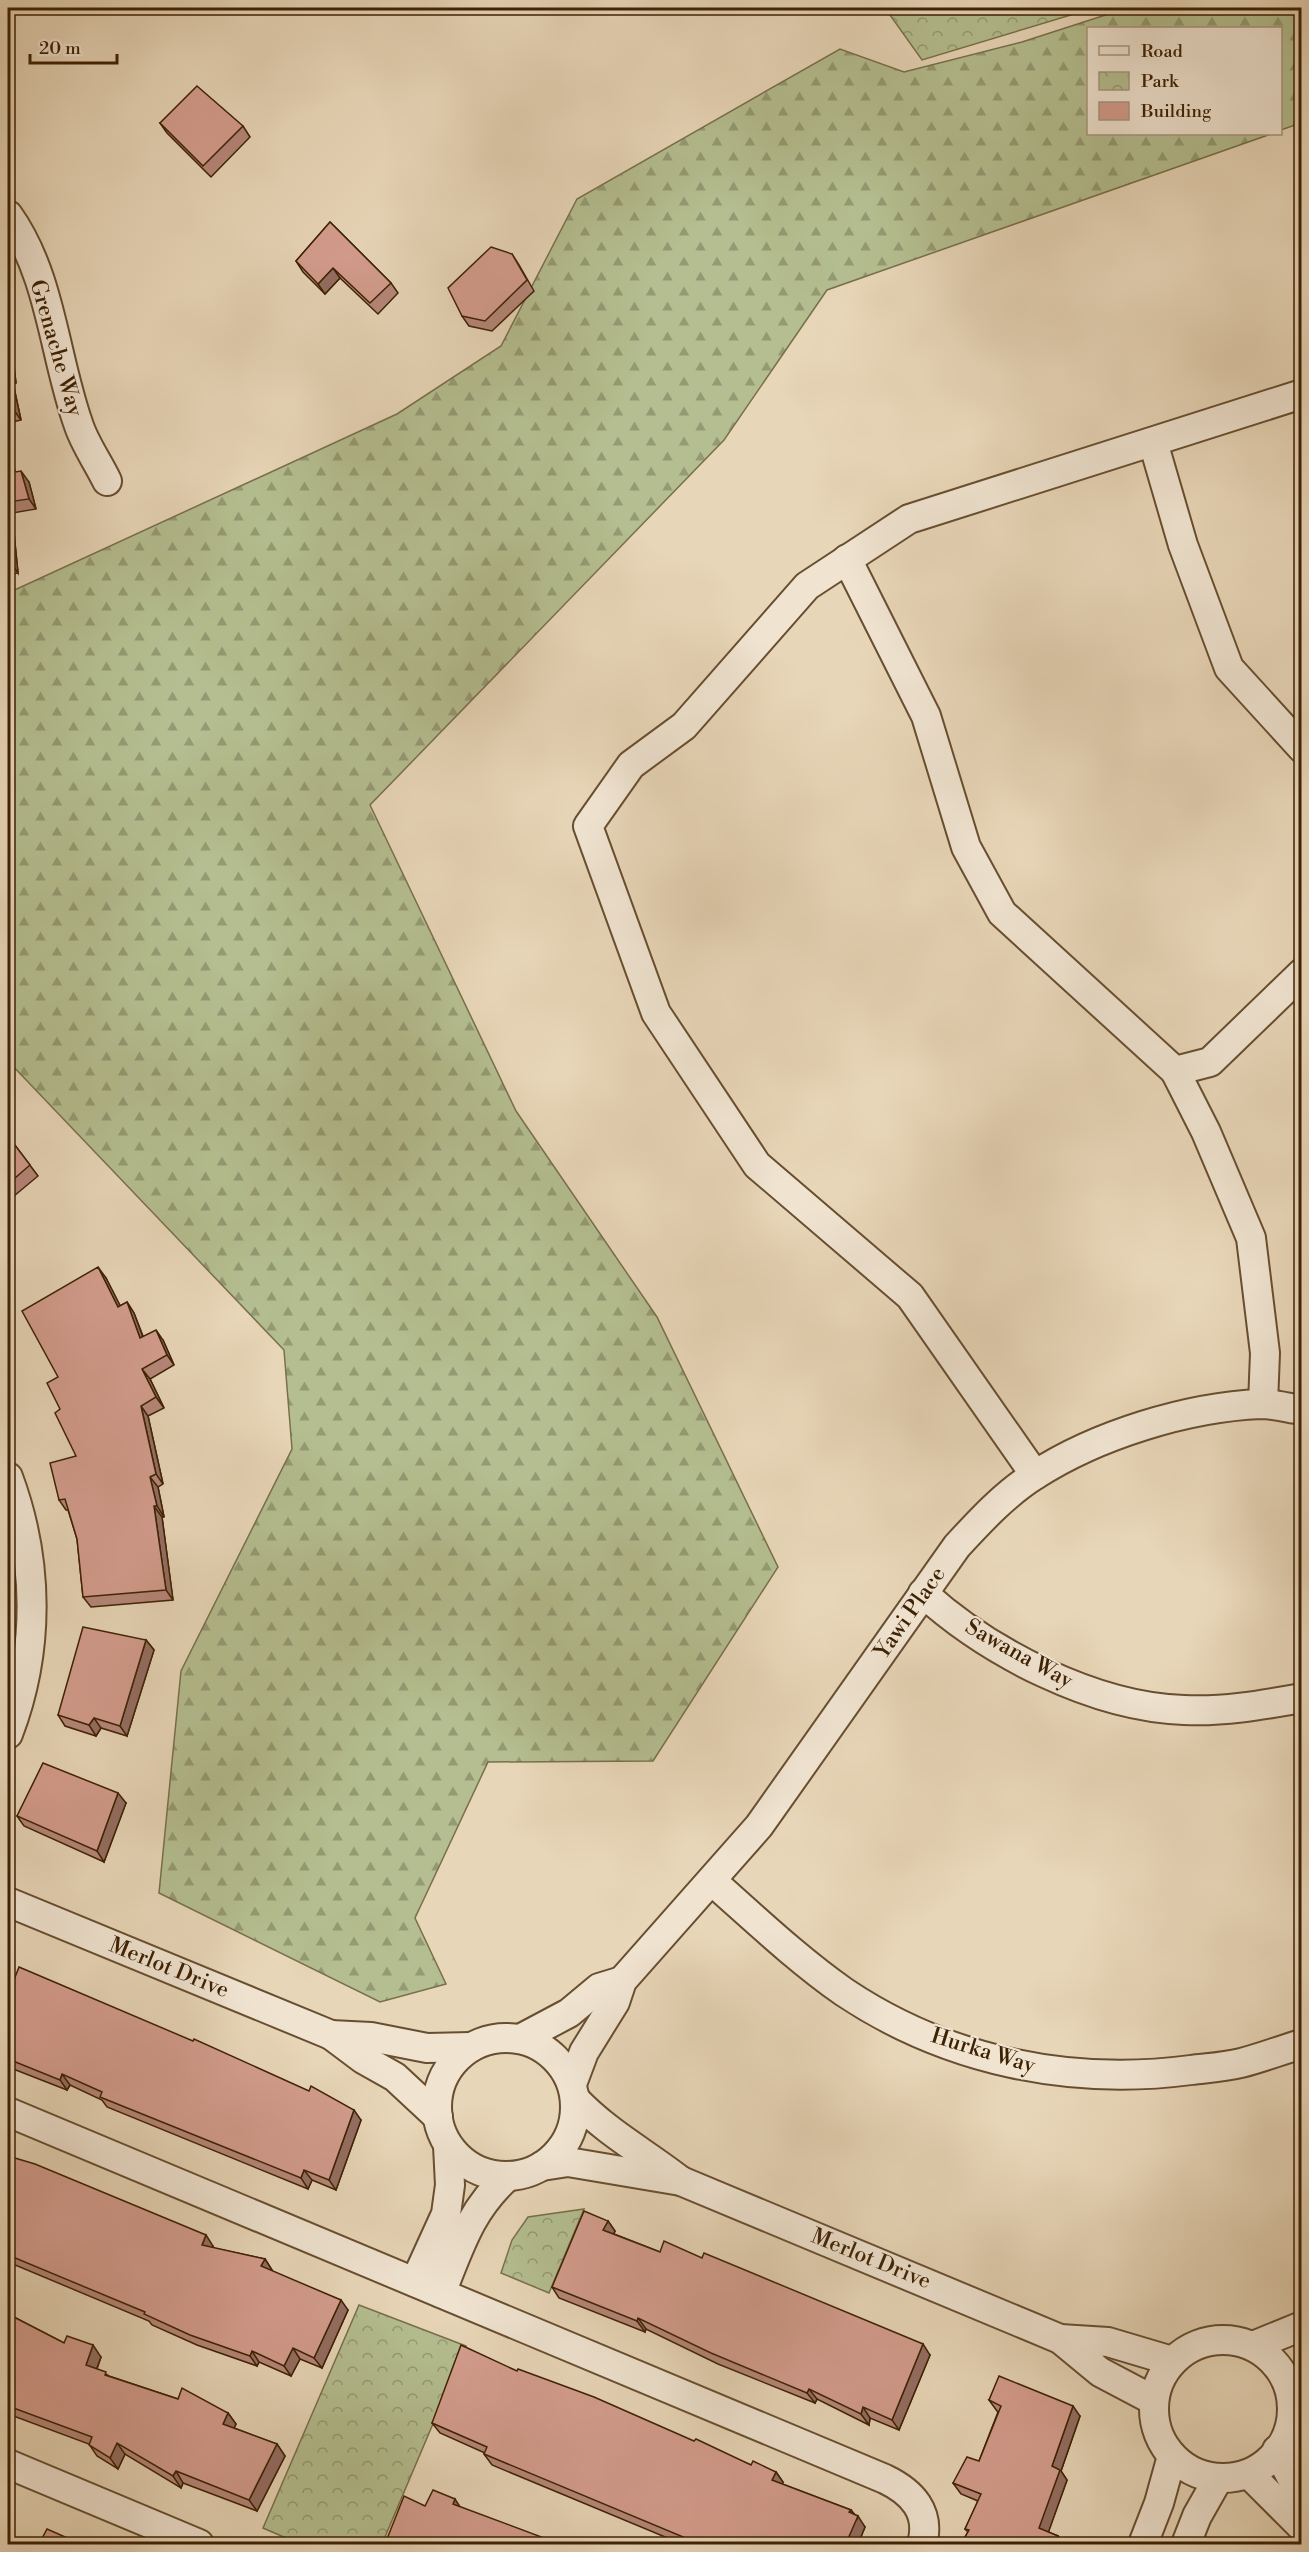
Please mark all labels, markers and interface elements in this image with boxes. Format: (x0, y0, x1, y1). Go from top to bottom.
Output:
scale bar (30, 27, 117, 65)
legend (1087, 27, 1282, 135)
text: 20 m (39, 37, 81, 60)
text: Road (1141, 40, 1184, 63)
text: Park (1141, 70, 1180, 93)
text: Building (1140, 100, 1212, 123)
street label: Grenache Way (24, 277, 88, 420)
street label: Yawi Place (868, 1562, 952, 1665)
street label: Sawana Way (960, 1613, 1078, 1695)
street label: Merlot Drive (105, 1932, 233, 2004)
street label: Hurka Way (928, 2022, 1039, 2080)
street label: Merlot Drive (807, 2223, 935, 2295)

